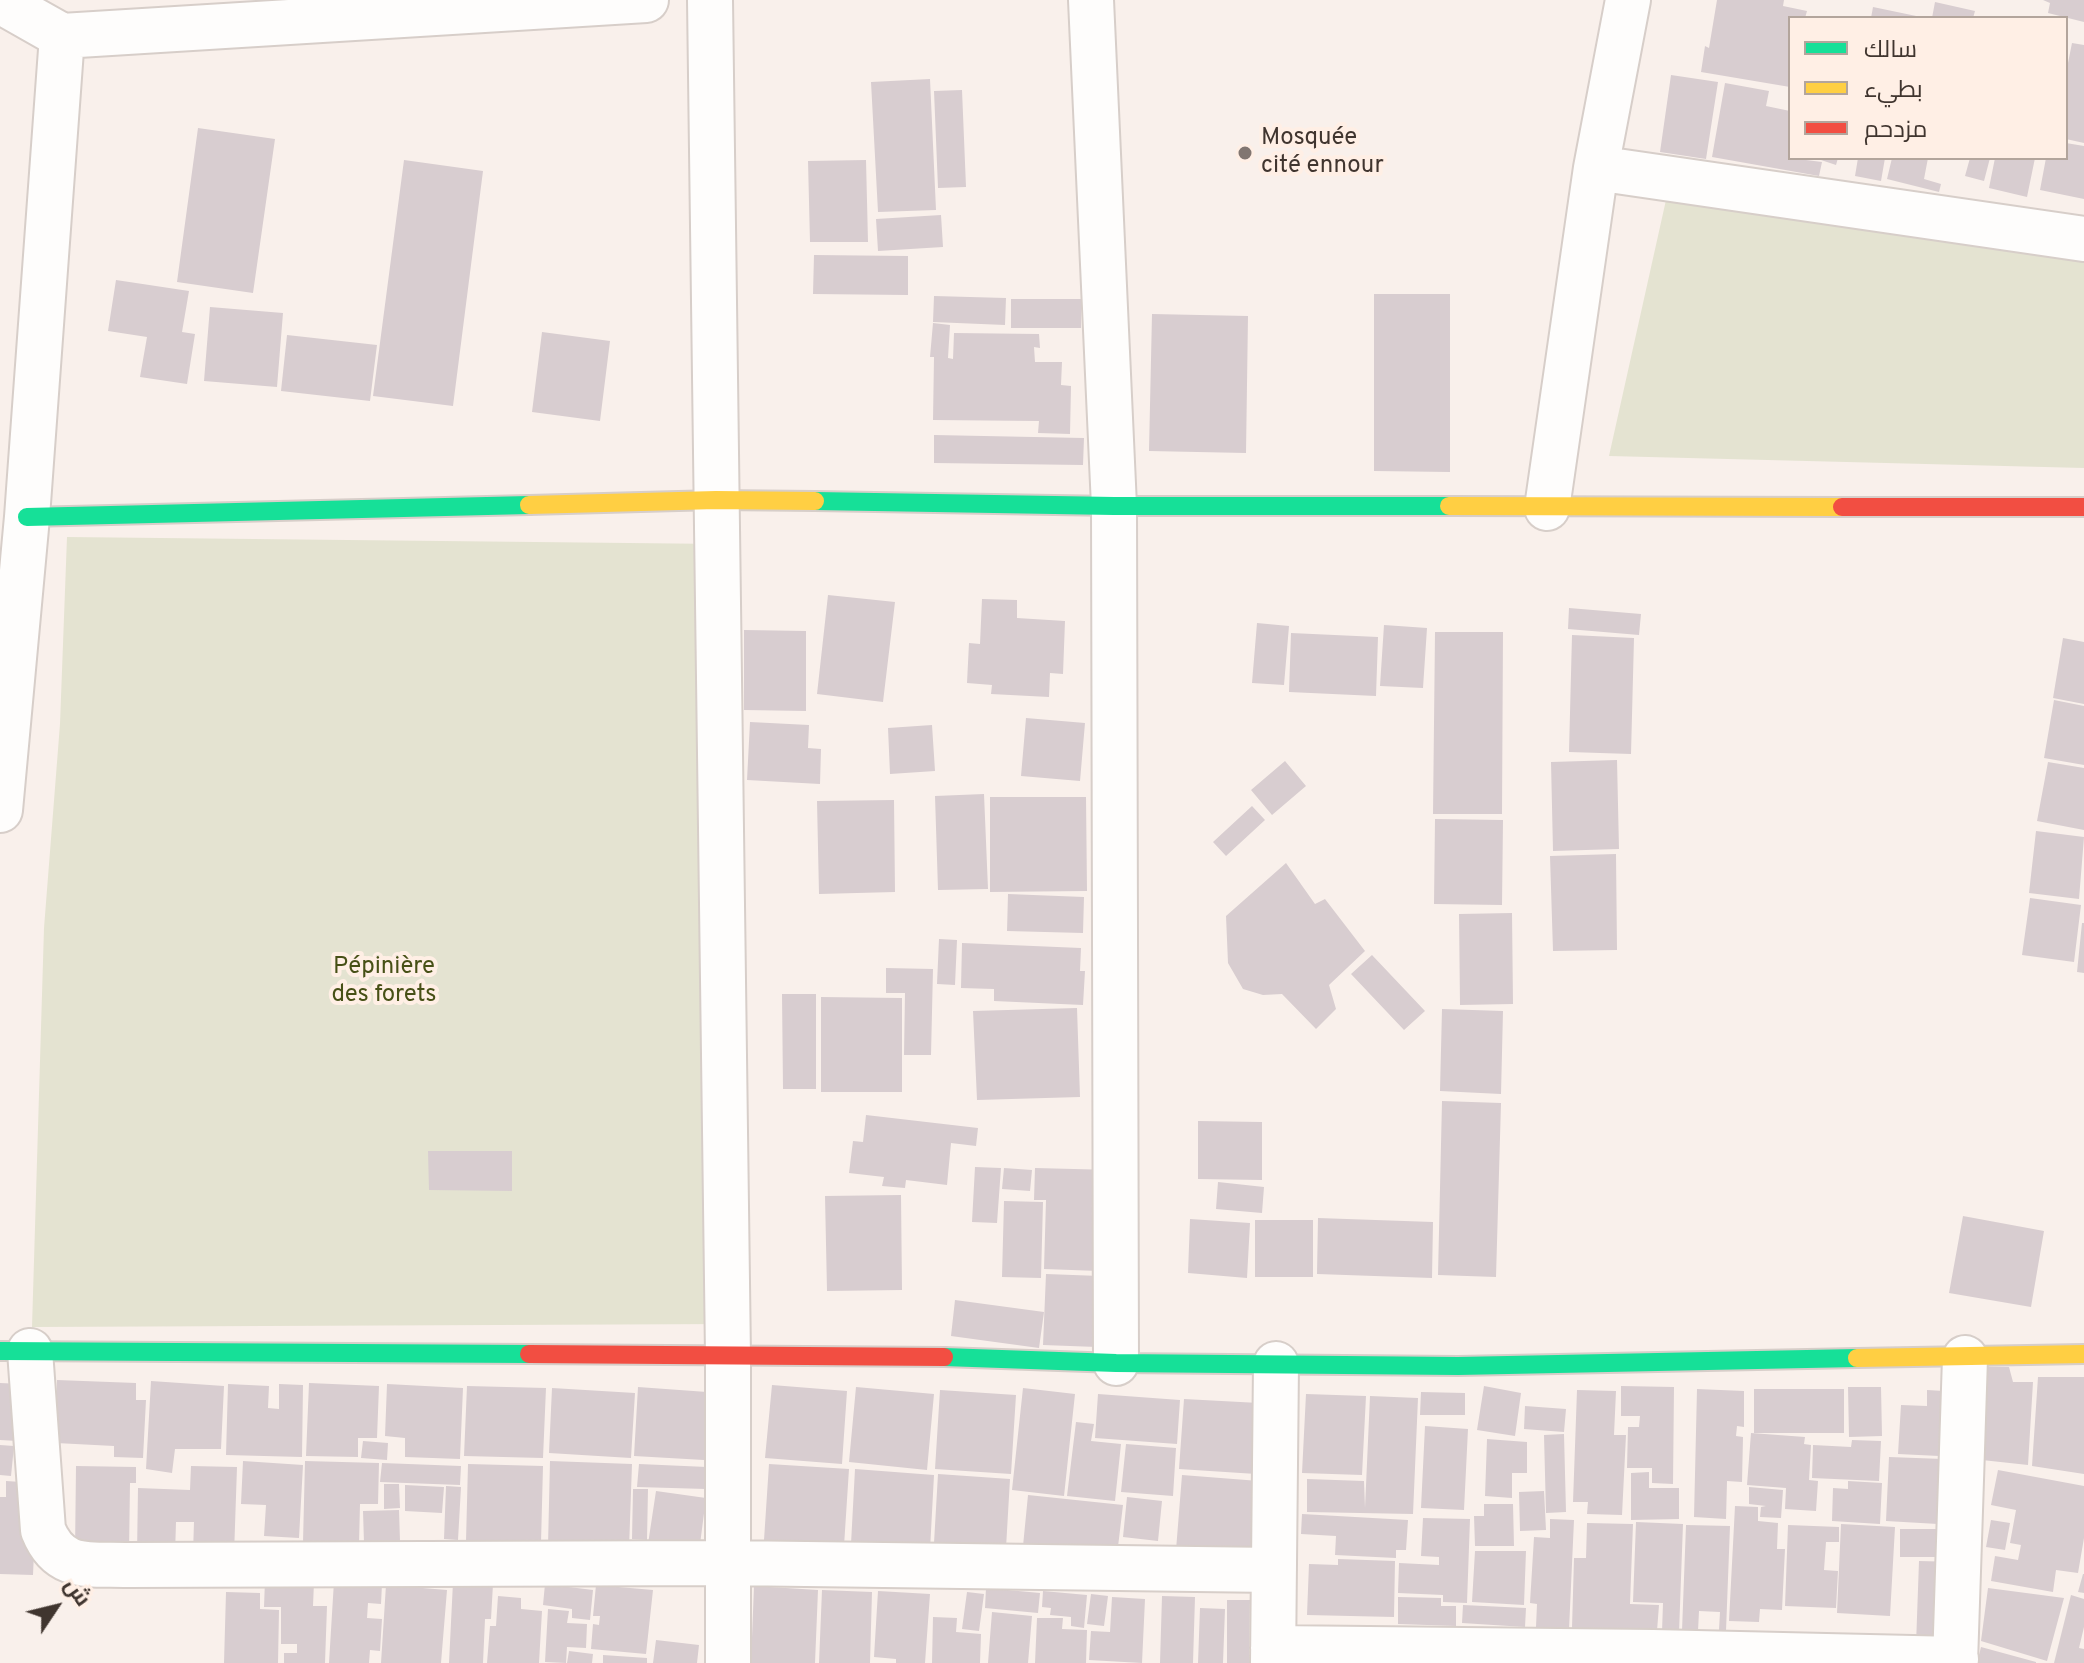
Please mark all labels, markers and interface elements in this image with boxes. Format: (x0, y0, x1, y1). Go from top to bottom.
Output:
legend (1788, 16, 2068, 160)
text: سالك (1864, 36, 1917, 66)
text: بطيء (1864, 76, 1923, 106)
text: مزدحم (1864, 116, 1927, 146)
place label: Mosquée cité ennour (1261, 125, 1384, 181)
marker: Mosquée cité ennour (1236, 144, 1254, 162)
park label: Pépinière des forets (331, 954, 437, 1010)
north arrow (16, 1567, 96, 1647)
text: ش (57, 1574, 95, 1612)

